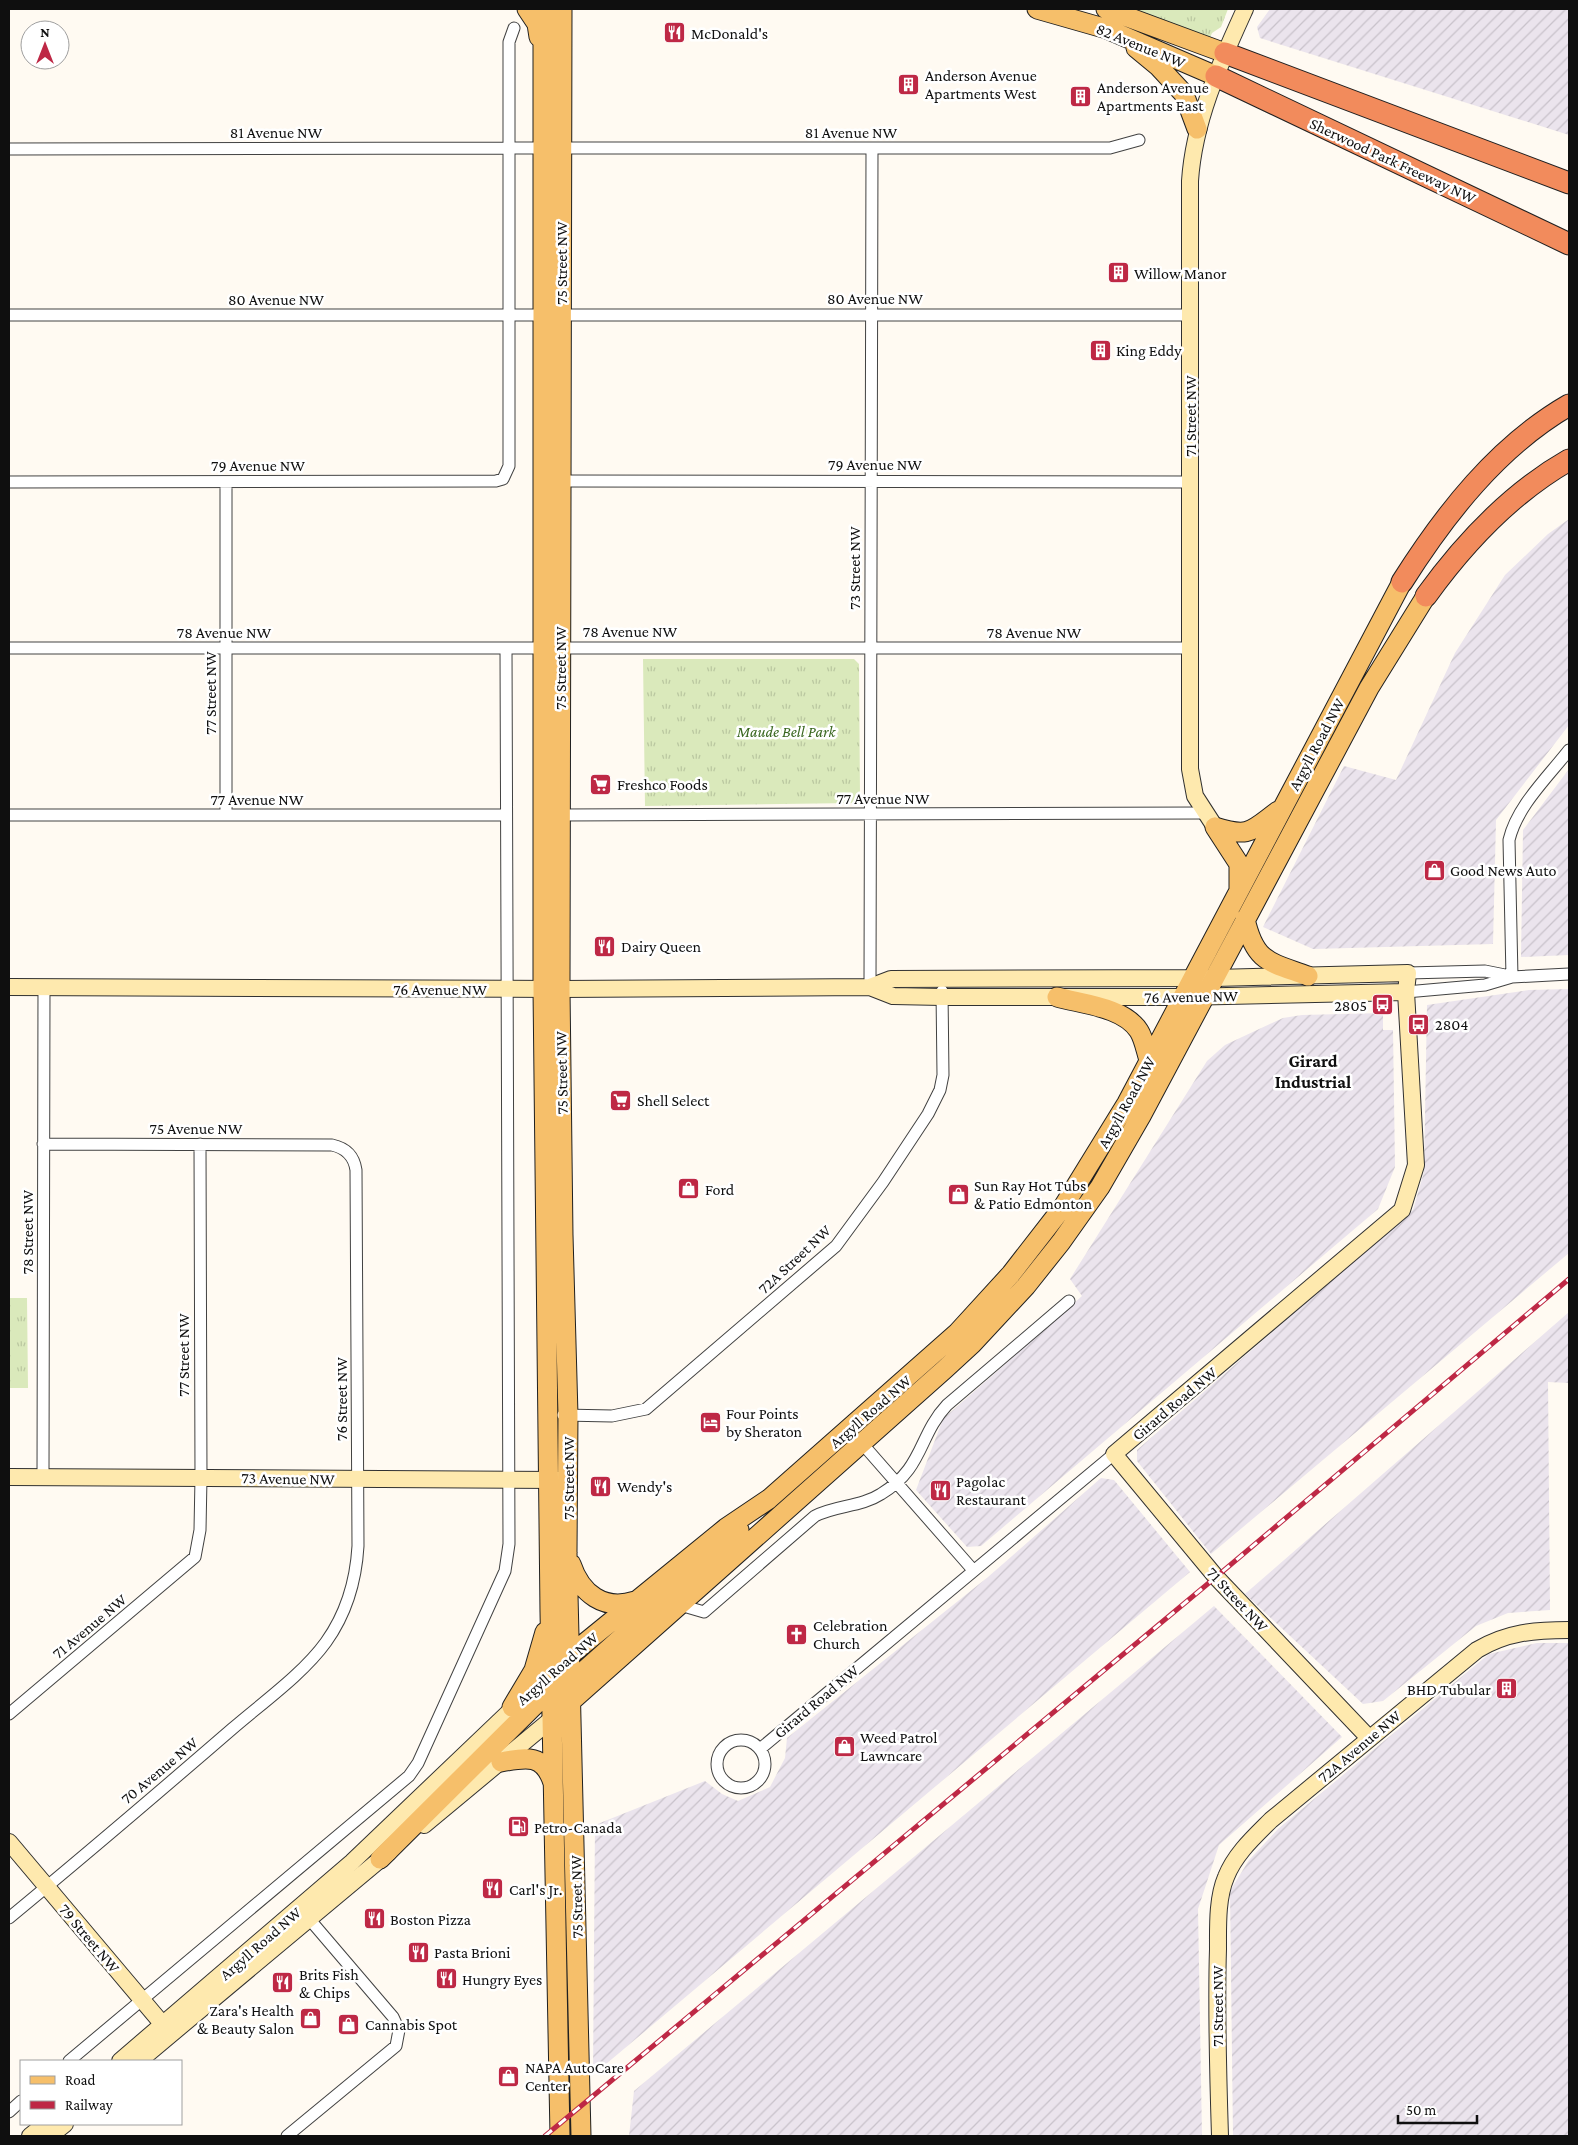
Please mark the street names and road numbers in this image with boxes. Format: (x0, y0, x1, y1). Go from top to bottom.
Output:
street label: 82 Avenue NW (1094, 20, 1188, 71)
street label: Sherwood Park Freeway NW (1307, 115, 1479, 207)
street label: 81 Avenue NW (230, 124, 322, 141)
street label: 81 Avenue NW (805, 124, 897, 141)
street label: 75 Street NW (553, 221, 570, 305)
street label: 80 Avenue NW (827, 290, 923, 307)
street label: 80 Avenue NW (228, 291, 324, 308)
street label: 71 Street NW (1182, 375, 1199, 457)
street label: 79 Avenue NW (828, 456, 922, 473)
street label: 79 Avenue NW (211, 457, 305, 474)
street label: 73 Street NW (846, 526, 863, 610)
street label: 78 Avenue NW (583, 623, 677, 640)
street label: 78 Avenue NW (177, 624, 271, 641)
street label: 78 Avenue NW (987, 624, 1081, 641)
street label: 75 Street NW (552, 626, 569, 710)
street label: 77 Street NW (202, 651, 219, 735)
street label: Argyll Road NW (1285, 695, 1349, 794)
street label: 77 Avenue NW (836, 790, 930, 807)
street label: 77 Avenue NW (210, 791, 304, 808)
street label: 76 Avenue NW (393, 981, 487, 998)
street label: 76 Avenue NW (1144, 987, 1238, 1006)
street label: 75 Street NW (552, 1031, 571, 1115)
street label: Argyll Road NW (1094, 1053, 1160, 1151)
street label: 75 Avenue NW (149, 1120, 243, 1137)
street label: 78 Street NW (19, 1189, 36, 1274)
street label: 72A Street NW (755, 1221, 834, 1297)
street label: 77 Street NW (175, 1313, 192, 1397)
street label: 76 Street NW (333, 1357, 350, 1441)
street label: Girard Road NW (1129, 1363, 1220, 1443)
street label: Argyll Road NW (826, 1371, 915, 1452)
street label: 75 Street NW (560, 1436, 577, 1520)
street label: 73 Avenue NW (241, 1469, 335, 1488)
street label: 71 Street NW (1204, 1564, 1272, 1635)
street label: 71 Avenue NW (49, 1590, 130, 1662)
street label: Argyll Road NW (513, 1628, 602, 1709)
street label: Girard Road NW (771, 1661, 862, 1741)
street label: 72A Avenue NW (1315, 1707, 1404, 1786)
street label: 70 Avenue NW (118, 1733, 201, 1807)
street label: 75 Street NW (567, 1855, 586, 1939)
street label: 79 Street NW (56, 1901, 123, 1976)
street label: Argyll Road NW (216, 1903, 305, 1984)
street label: 71 Street NW (1209, 1965, 1226, 2047)

